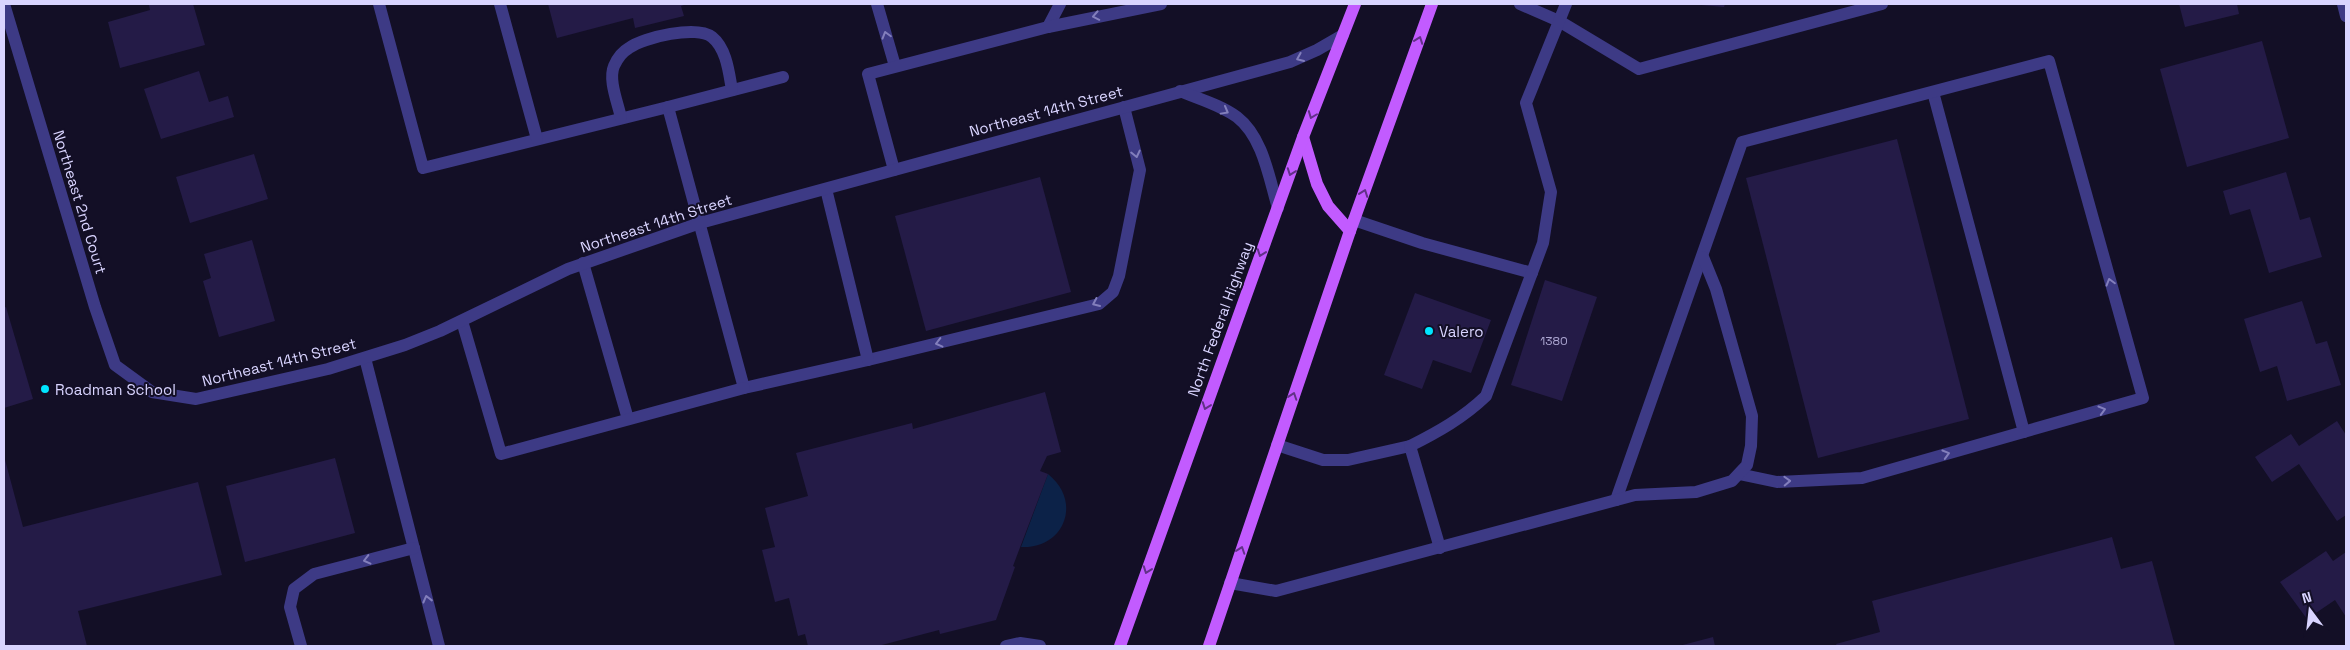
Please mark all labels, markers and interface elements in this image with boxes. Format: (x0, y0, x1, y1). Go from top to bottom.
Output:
one-way arrow (1091, 10, 1100, 21)
one-way arrow (882, 32, 892, 40)
one-way arrow (1413, 37, 1423, 45)
one-way arrow (1296, 51, 1305, 62)
street label: Northeast 14th Street (967, 81, 1125, 141)
one-way arrow (1220, 104, 1229, 114)
one-way arrow (1308, 110, 1318, 118)
street label: Northeast 2nd Court (49, 128, 111, 276)
one-way arrow (1130, 149, 1141, 158)
one-way arrow (1287, 167, 1297, 176)
street label: Northeast 14th Street (578, 189, 734, 257)
one-way arrow (1358, 189, 1368, 198)
street label: North Federal Highway (1183, 239, 1257, 399)
one-way arrow (1257, 249, 1267, 257)
one-way arrow (2106, 279, 2116, 287)
one-way arrow (1092, 297, 1101, 308)
place label: Valero (1439, 322, 1484, 341)
marker: Valero (1423, 325, 1435, 337)
house number: 1380 (1540, 333, 1568, 349)
street label: Northeast 14th Street (200, 334, 358, 390)
one-way arrow (934, 337, 943, 348)
place label: Roadman School (55, 380, 176, 399)
marker: Roadman School (39, 383, 51, 395)
one-way arrow (1288, 393, 1298, 401)
one-way arrow (1202, 401, 1212, 410)
one-way arrow (2097, 405, 2106, 415)
one-way arrow (1941, 449, 1950, 460)
one-way arrow (1783, 476, 1791, 487)
one-way arrow (1235, 547, 1245, 555)
one-way arrow (362, 554, 371, 565)
one-way arrow (1143, 565, 1153, 574)
north arrow (2285, 585, 2335, 635)
text: N (2300, 588, 2314, 607)
one-way arrow (422, 595, 433, 603)

